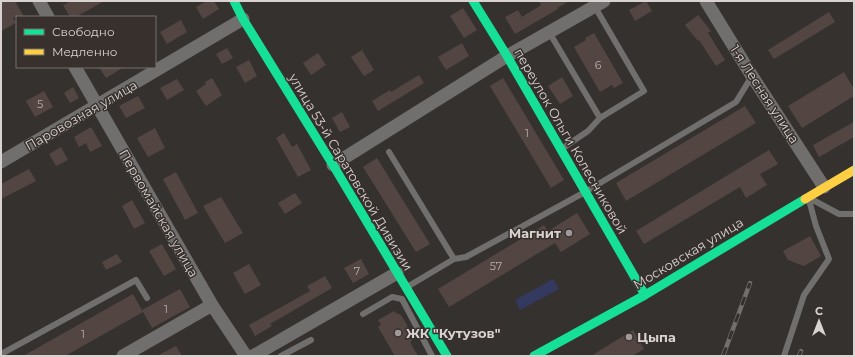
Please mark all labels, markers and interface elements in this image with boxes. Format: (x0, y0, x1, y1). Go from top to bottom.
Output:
legend (16, 16, 156, 68)
text: Свободно (52, 24, 115, 39)
street label: 1-я Лесная улица (727, 42, 803, 146)
text: Медленно (52, 44, 118, 59)
street label: переулок Ольги Колесниковой (511, 45, 631, 237)
house number: 6 (595, 58, 602, 72)
street label: улица 53-й Саратовской Дивизии (285, 70, 416, 274)
street label: Паровозная улица (22, 76, 140, 154)
house number: 5 (37, 97, 43, 111)
house number: 1 (525, 126, 529, 140)
street label: Первомайская улица (116, 146, 202, 280)
street label: Московская улица (630, 214, 746, 292)
place label: Магнит (509, 225, 561, 241)
marker: Магнит (564, 228, 574, 238)
house number: 57 (490, 259, 502, 273)
house number: 7 (354, 264, 360, 278)
north arrow (799, 301, 839, 341)
house number: 1 (164, 302, 168, 316)
text: С (815, 304, 823, 318)
place label: ЖК "Кутузов" (406, 325, 501, 341)
house number: 1 (81, 327, 85, 341)
marker: ЖК "Кутузов" (393, 328, 403, 338)
place label: Цыпа (637, 329, 676, 345)
marker: Цыпа (624, 332, 634, 342)

